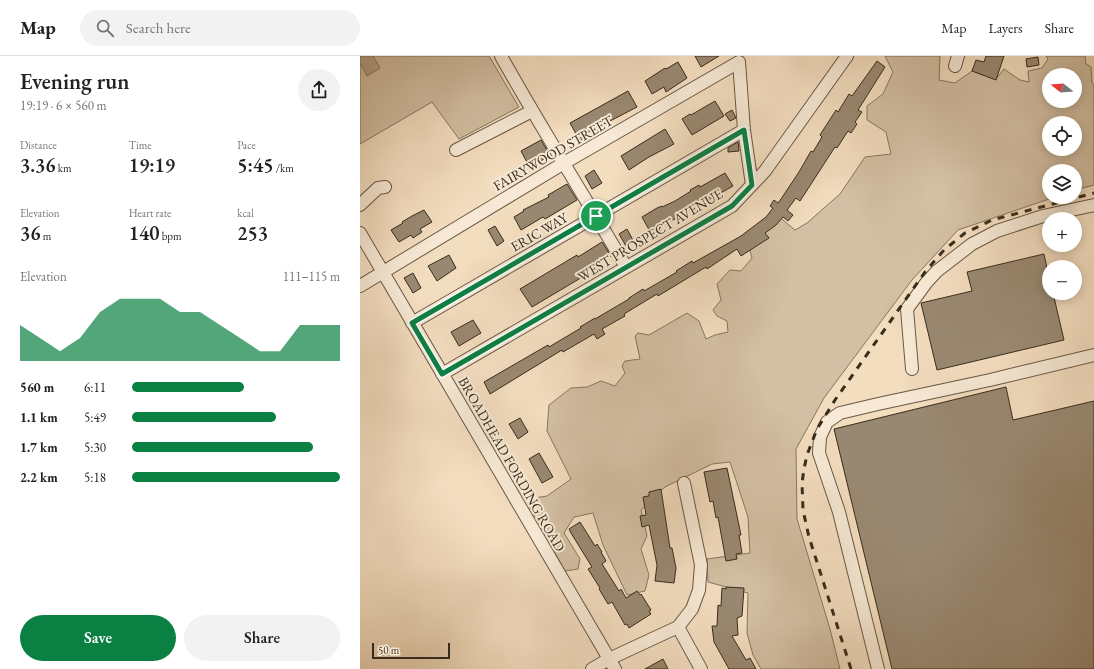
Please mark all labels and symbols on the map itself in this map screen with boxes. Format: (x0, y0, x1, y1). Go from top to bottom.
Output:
north arrow (1042, 68, 1082, 108)
street label: FAIRYWOOD STREET (490, 111, 617, 195)
street label: WEST PROSPECT AVENUE (574, 184, 726, 286)
pin (579, 199, 613, 233)
street label: ERIC WAY (507, 208, 572, 256)
street label: BROADHEAD FORDING ROAD (455, 373, 570, 555)
scale bar (372, 641, 450, 660)

